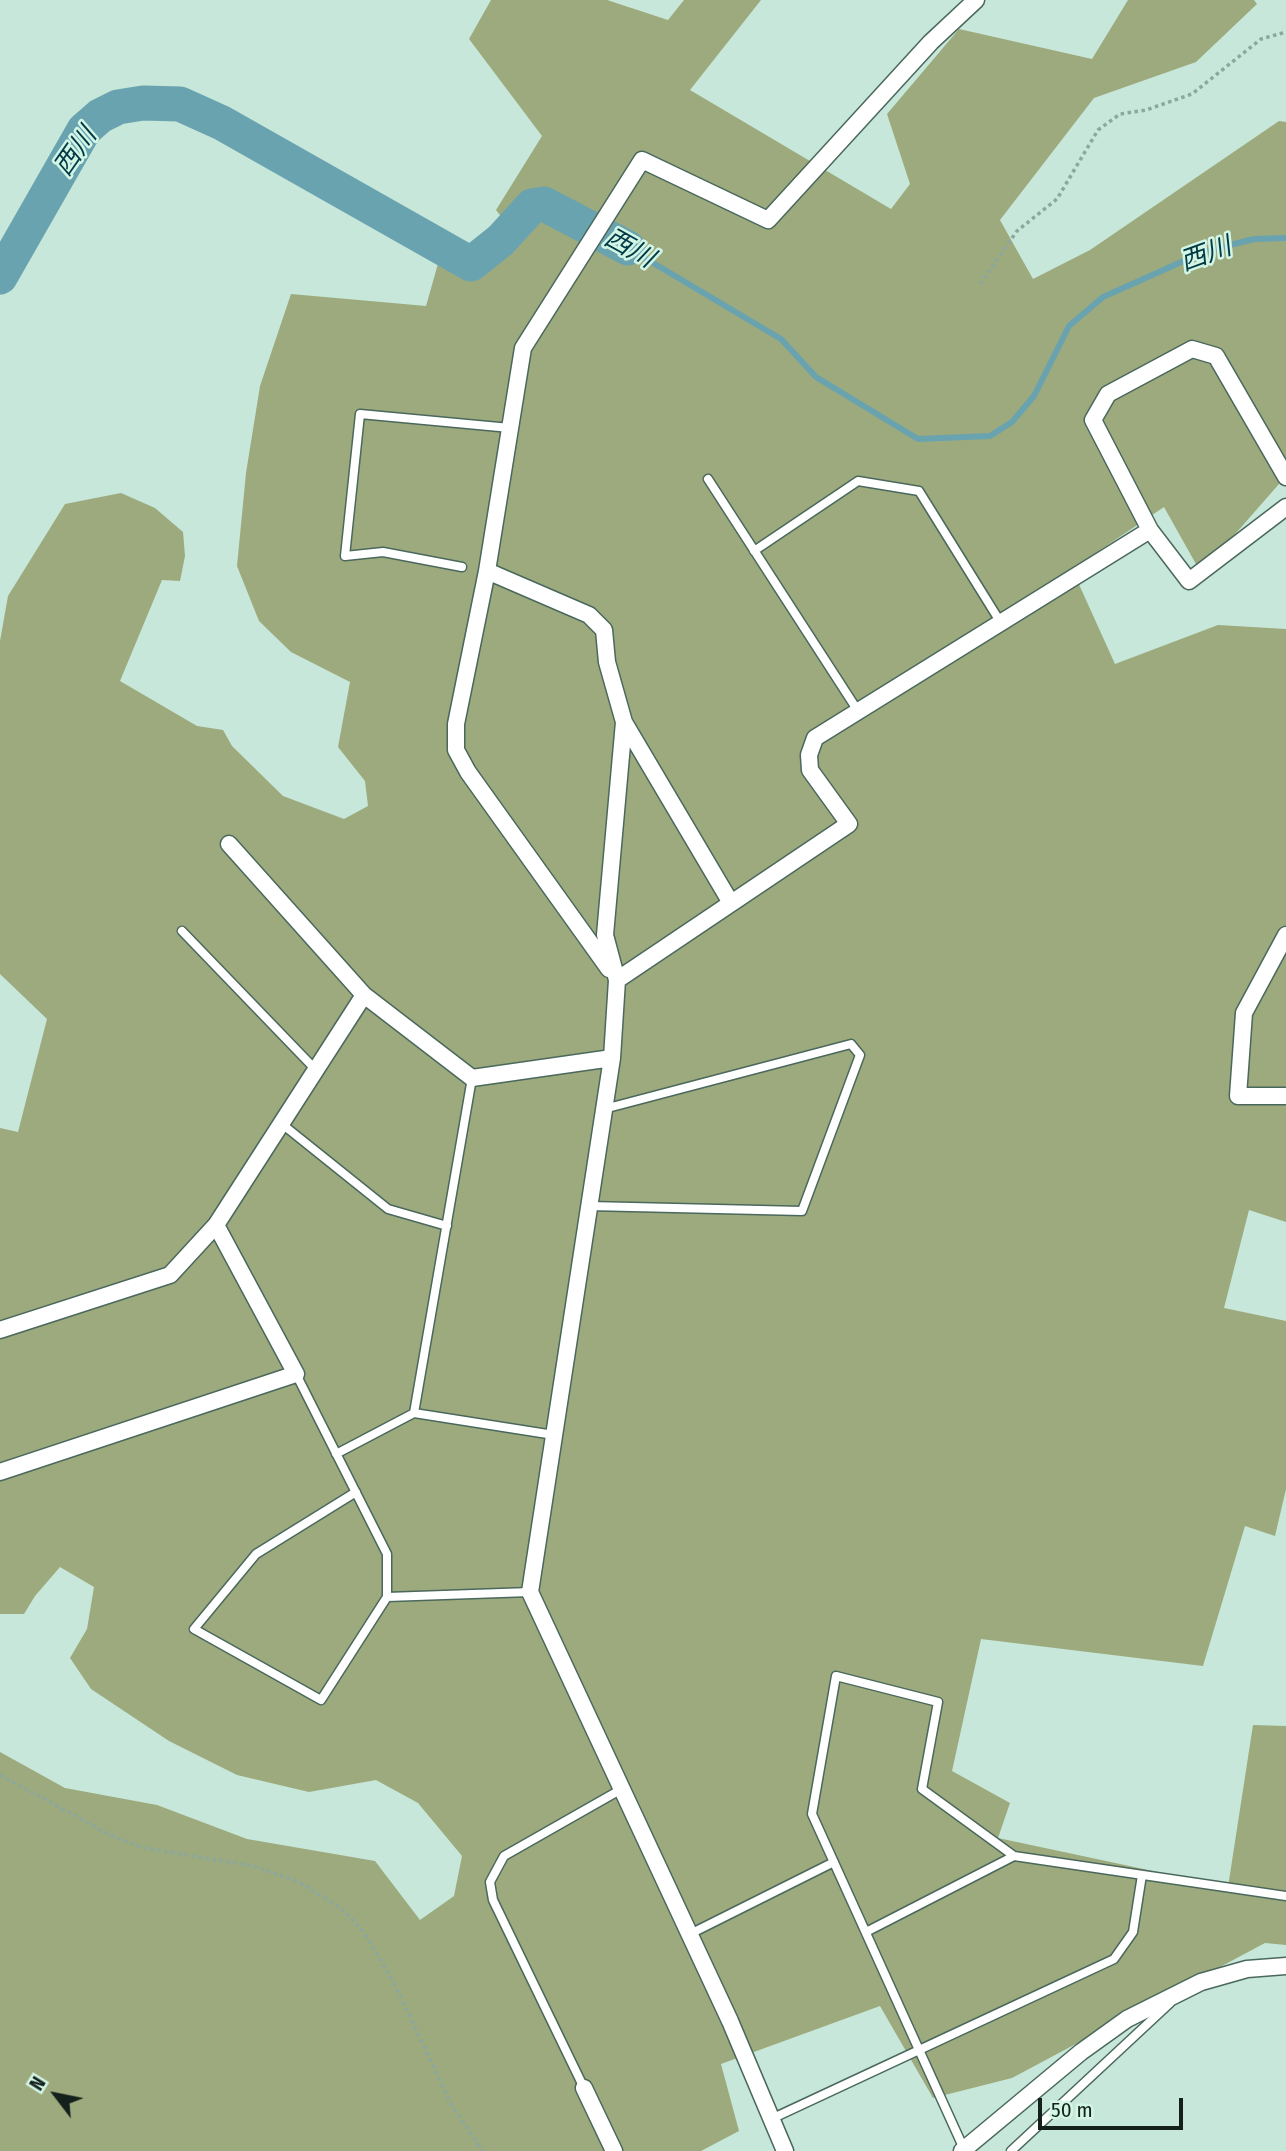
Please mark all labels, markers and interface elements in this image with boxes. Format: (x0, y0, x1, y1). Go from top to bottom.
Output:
water label: 西川 (48, 122, 104, 182)
water label: 西川 (599, 223, 659, 275)
water label: 西川 (1176, 231, 1236, 279)
north arrow (21, 2060, 91, 2130)
text: N (25, 2073, 51, 2095)
scale bar (1041, 2084, 1186, 2128)
text: 50 m (1051, 2097, 1093, 2123)

